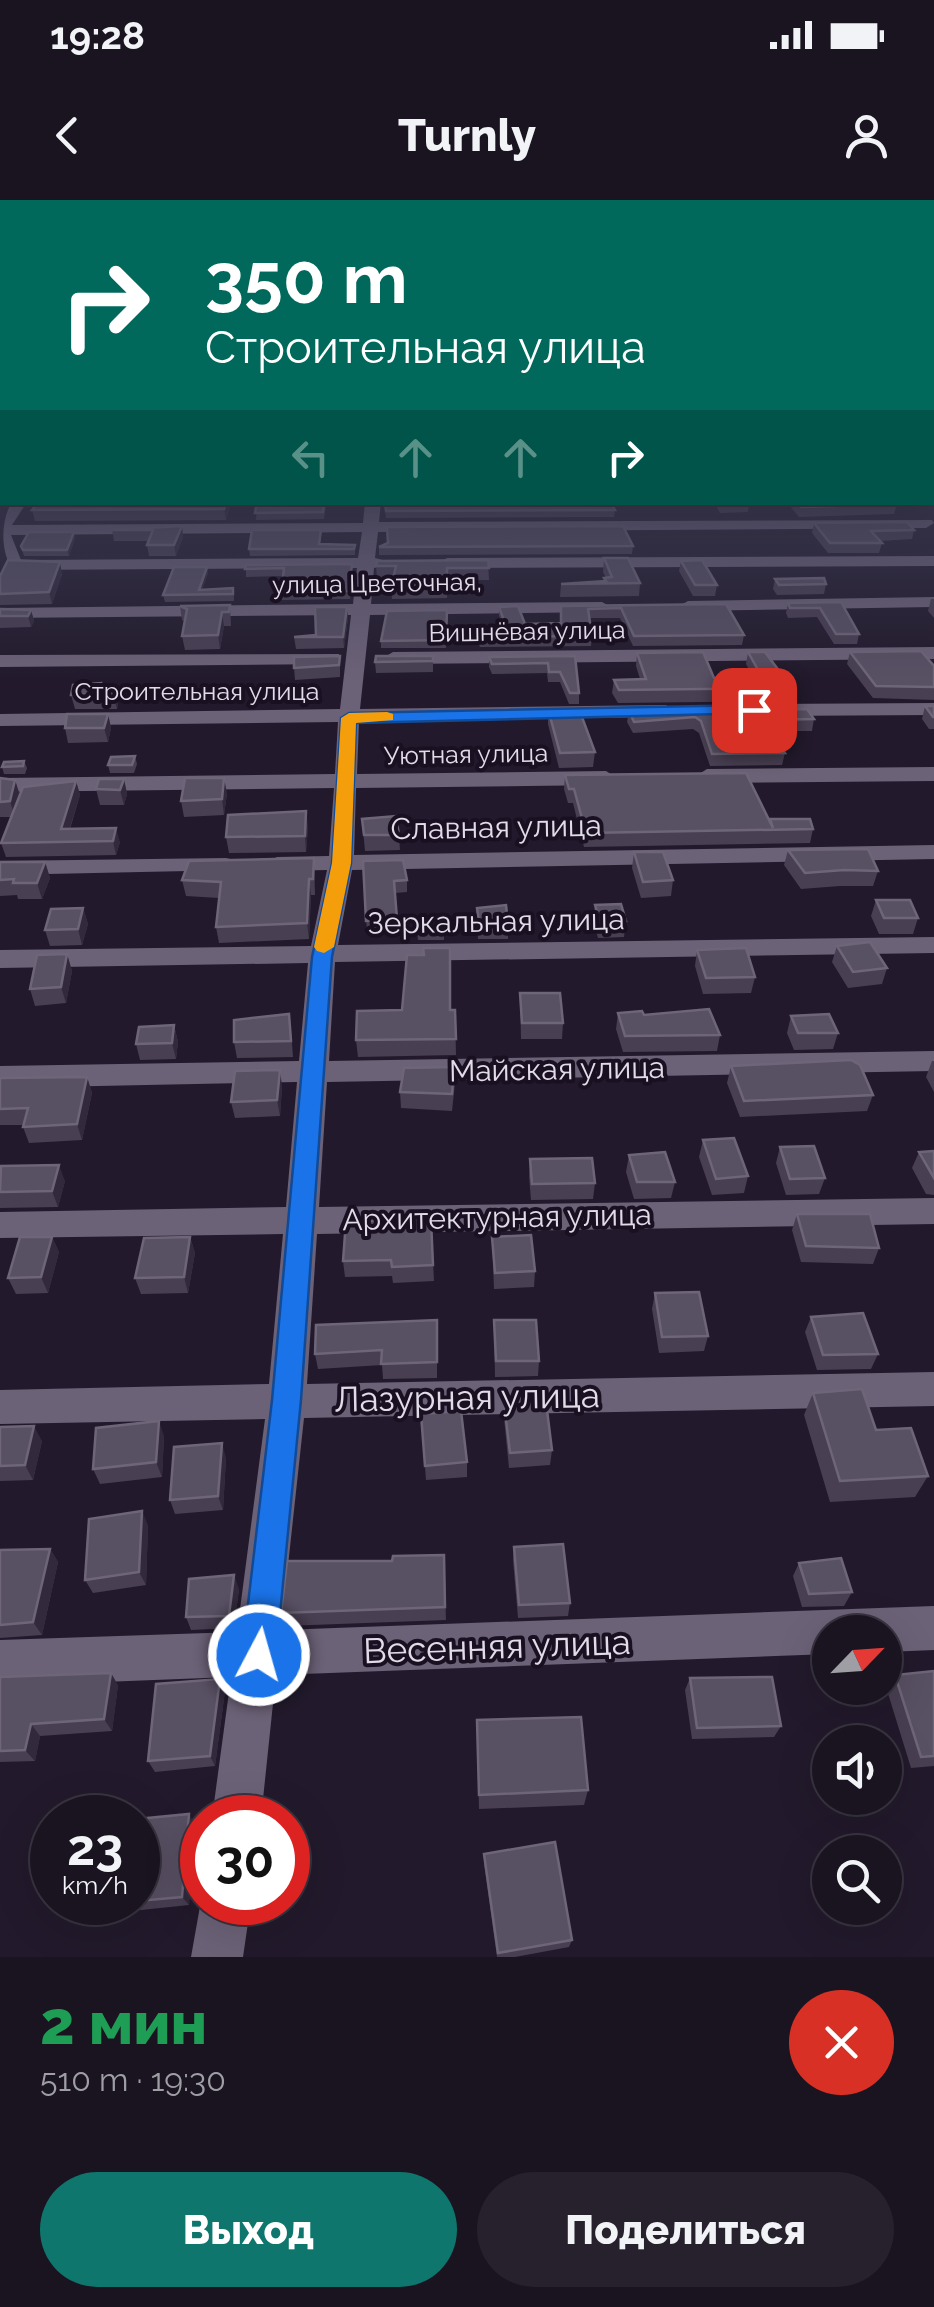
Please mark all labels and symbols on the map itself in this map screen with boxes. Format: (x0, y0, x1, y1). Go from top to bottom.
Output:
street label: улица Цветочная, (272, 566, 482, 600)
street label: Вишнёвая улица (428, 614, 626, 648)
pin (712, 668, 797, 753)
street label: Строительная улица (75, 676, 319, 706)
street label: Уютная улица (384, 738, 548, 770)
street label: Славная улица (390, 808, 602, 846)
street label: Зеркальная улица (367, 901, 625, 941)
street label: Майская улица (449, 1050, 665, 1088)
street label: Архитектурная улица (342, 1197, 652, 1237)
street label: Лазурная улица (334, 1374, 600, 1420)
position arrow (207, 1603, 311, 1707)
north arrow (812, 1615, 902, 1705)
street label: Весенняя улица (363, 1621, 631, 1671)
speed limit sign: 30 (180, 1795, 310, 1925)

